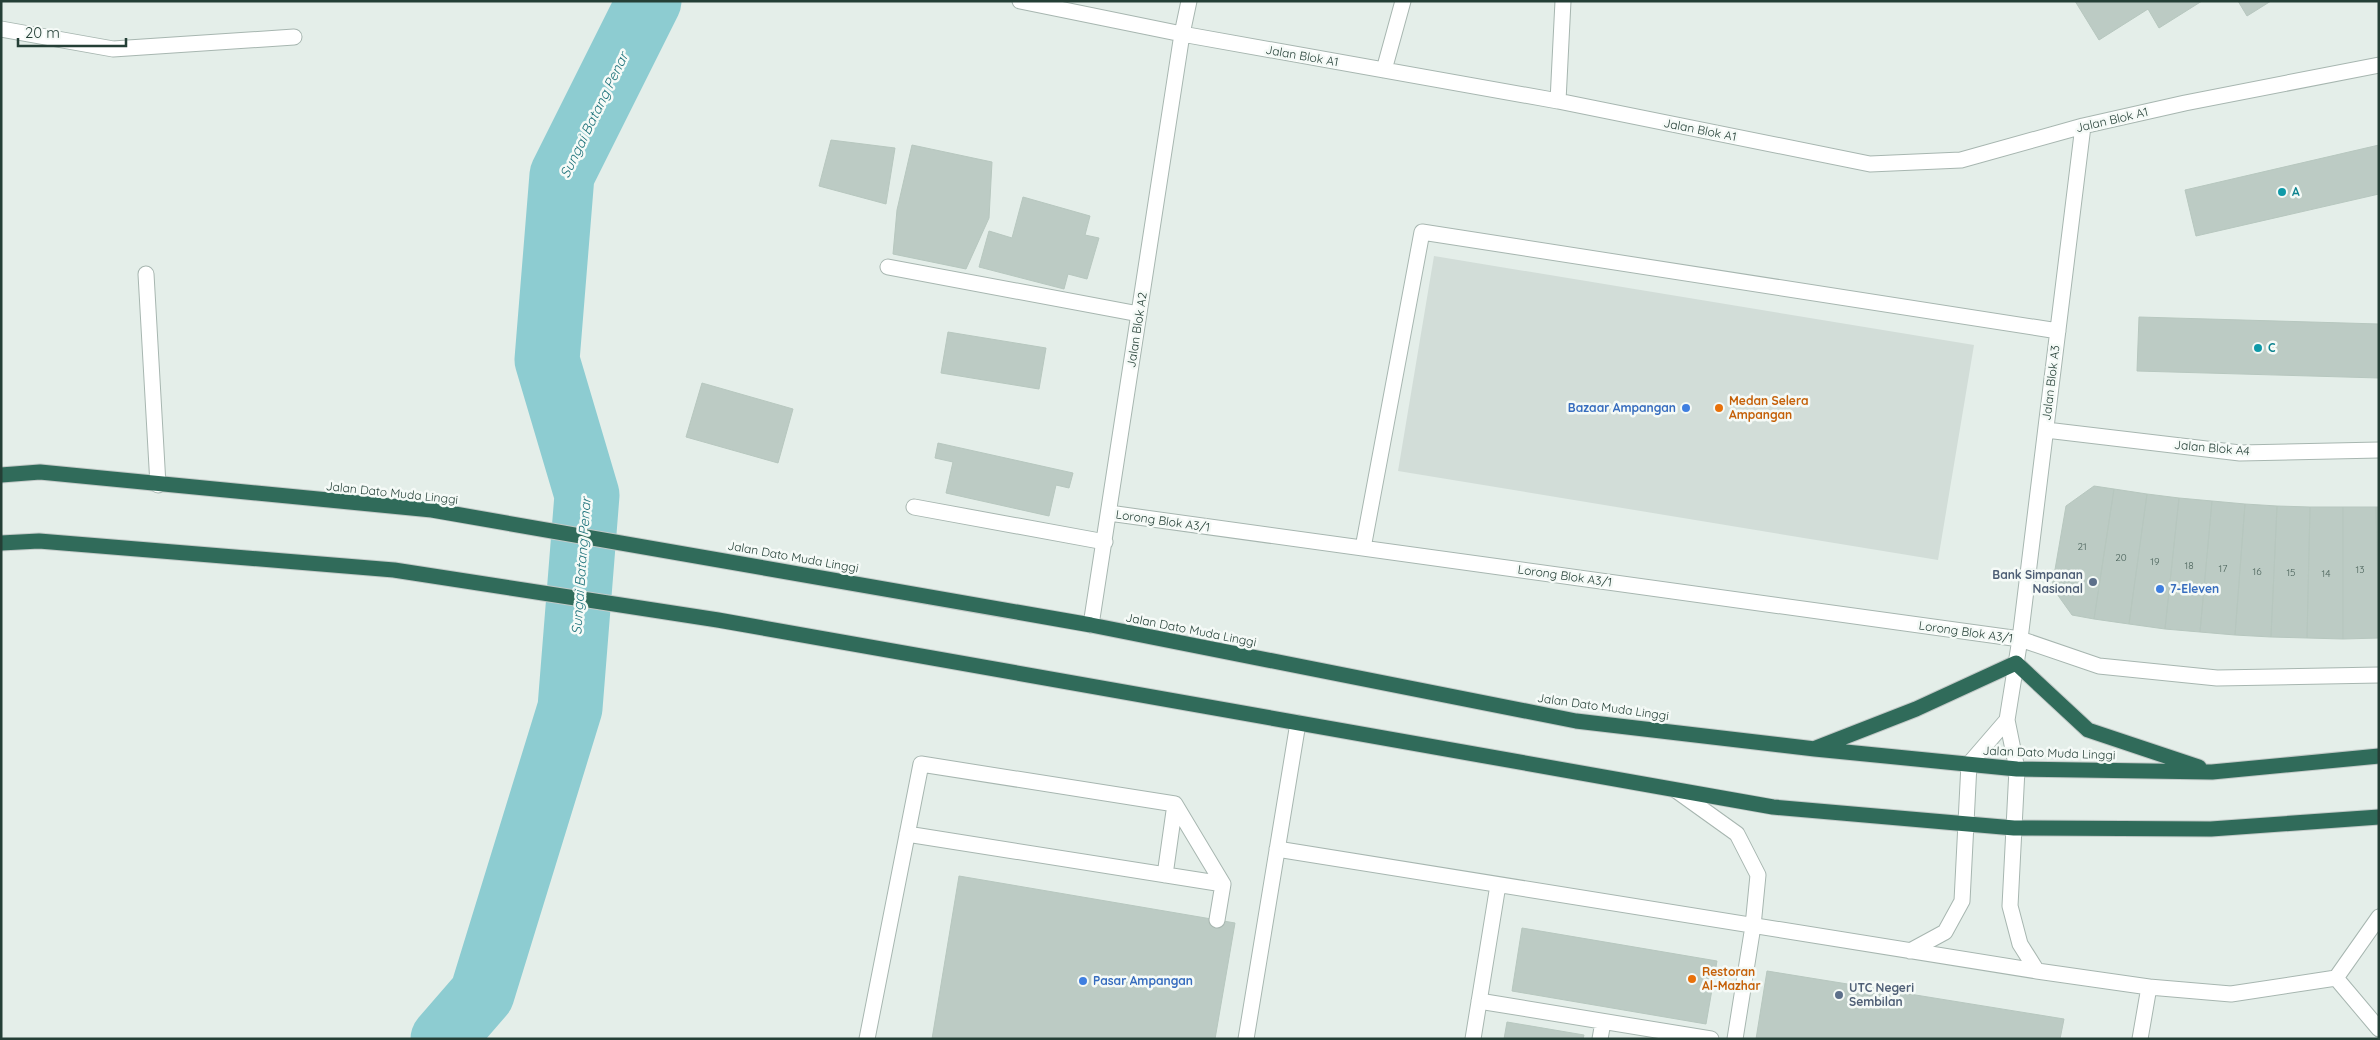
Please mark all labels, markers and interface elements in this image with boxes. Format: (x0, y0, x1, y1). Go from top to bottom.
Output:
scale bar (18, 15, 125, 47)
text: 20 m (25, 23, 60, 42)
street label: Jalan Blok A1 (1264, 42, 1340, 69)
water label: Sungai Batang Penar (556, 48, 633, 181)
street label: Jalan Blok A1 (2074, 104, 2150, 135)
street label: Jalan Blok A1 (1662, 115, 1738, 144)
place label: A (2292, 184, 2300, 199)
marker: A (2276, 186, 2288, 198)
street label: Jalan Blok A2 (1123, 291, 1150, 369)
place label: C (2268, 340, 2276, 355)
marker: C (2252, 342, 2264, 354)
street label: Jalan Blok A3 (2038, 344, 2063, 421)
place label: Medan Selera Ampangan (1729, 393, 1809, 422)
place label: Bazaar Ampangan (1568, 400, 1676, 415)
marker: Bazaar Ampangan (1680, 402, 1692, 414)
marker: Medan Selera Ampangan (1713, 402, 1725, 414)
street label: Jalan Blok A4 (2174, 437, 2250, 458)
street label: Jalan Dato Muda Linggi (325, 478, 459, 507)
water label: Sungai Batang Penar (567, 495, 595, 635)
street label: Lorong Blok A3/1 (1115, 506, 1211, 535)
street label: Jalan Dato Muda Linggi (726, 538, 860, 575)
house number: 21 (2077, 540, 2087, 553)
house number: 20 (2115, 551, 2127, 564)
house number: 19 (2150, 555, 2160, 568)
house number: 18 (2184, 559, 2194, 572)
street label: Lorong Blok A3/1 (1517, 561, 1613, 590)
house number: 17 (2219, 562, 2227, 575)
house number: 13 (2356, 563, 2364, 576)
house number: 16 (2252, 565, 2262, 578)
house number: 15 (2286, 566, 2296, 579)
place label: Bank Simpanan Nasional (1992, 567, 2083, 596)
house number: 14 (2322, 567, 2330, 580)
marker: Bank Simpanan Nasional (2087, 576, 2099, 588)
place label: 7-Eleven (2170, 581, 2219, 596)
marker: 7-Eleven (2154, 583, 2166, 595)
street label: Jalan Dato Muda Linggi (1124, 609, 1258, 650)
street label: Lorong Blok A3/1 (1918, 617, 2014, 646)
street label: Jalan Dato Muda Linggi (1536, 690, 1670, 723)
street label: Jalan Dato Muda Linggi (1982, 743, 2116, 762)
place label: Restoran Al-Mazhar (1702, 964, 1761, 993)
place label: Pasar Ampangan (1093, 973, 1193, 988)
marker: Restoran Al-Mazhar (1686, 973, 1698, 985)
marker: Pasar Ampangan (1077, 975, 1089, 987)
place label: UTC Negeri Sembilan (1849, 980, 1914, 1009)
marker: UTC Negeri Sembilan (1833, 989, 1845, 1001)

